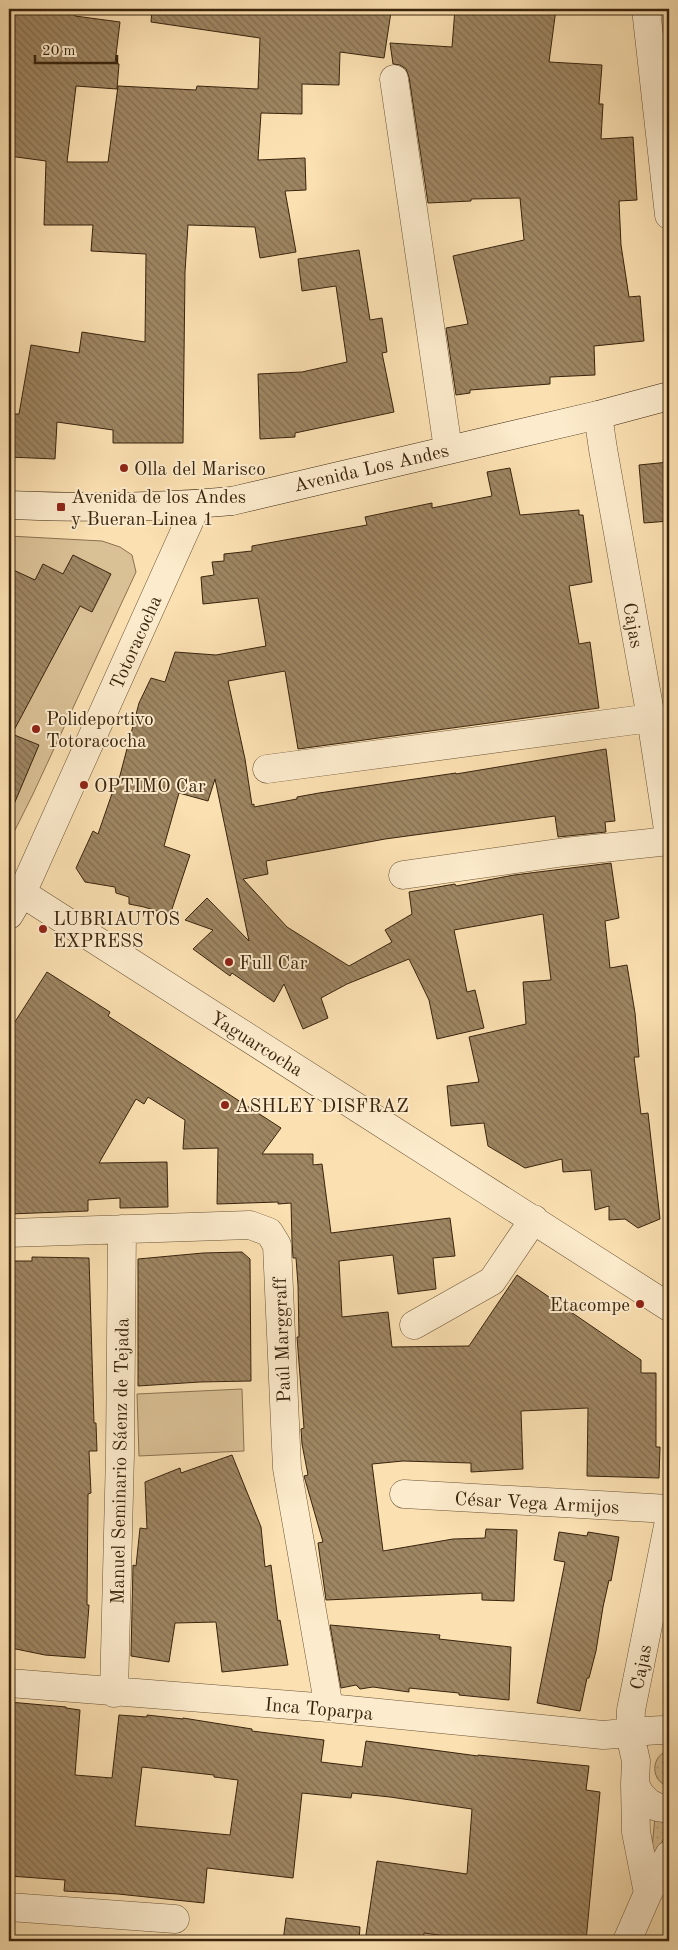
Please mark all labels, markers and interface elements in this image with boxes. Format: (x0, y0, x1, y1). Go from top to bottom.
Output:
scale bar (35, 32, 118, 64)
text: 20 m (42, 44, 76, 59)
street label: Avenida Los Andes (292, 442, 451, 497)
place label: Olla del Marisco (134, 461, 266, 480)
marker: Olla del Marisco (118, 462, 130, 474)
place label: Avenida de los Andes y Bueran Linea 1 (71, 489, 246, 530)
marker: Avenida de los Andes y Bueran Linea 1 (55, 501, 67, 513)
street label: Totoracocha (108, 593, 167, 693)
street label: Cajas (618, 601, 645, 650)
place label: Polideportivo Totoracocha (46, 711, 154, 752)
marker: Polideportivo Totoracocha (30, 723, 42, 735)
place label: OPTIMO Car (94, 778, 206, 797)
marker: OPTIMO Car (78, 779, 90, 791)
place label: LUBRIAUTOS EXPRESS (53, 911, 180, 952)
marker: LUBRIAUTOS EXPRESS (37, 923, 49, 935)
place label: Full Car (239, 955, 308, 974)
marker: Full Car (223, 956, 235, 968)
street label: Yaguarcocha (206, 1009, 306, 1081)
place label: ASHLEY DISFRAZ (235, 1098, 409, 1117)
marker: ASHLEY DISFRAZ (219, 1099, 231, 1111)
street label: Paúl Marggraff (272, 1276, 295, 1403)
place label: Etacompe (549, 1297, 630, 1316)
marker: Etacompe (634, 1298, 646, 1310)
street label: Manuel Seminario Sáenz de Tejada (110, 1317, 134, 1604)
street label: César Vega Armijos (454, 1491, 620, 1518)
street label: Cajas (629, 1643, 656, 1692)
street label: Inca Toparpa (264, 1696, 374, 1725)

